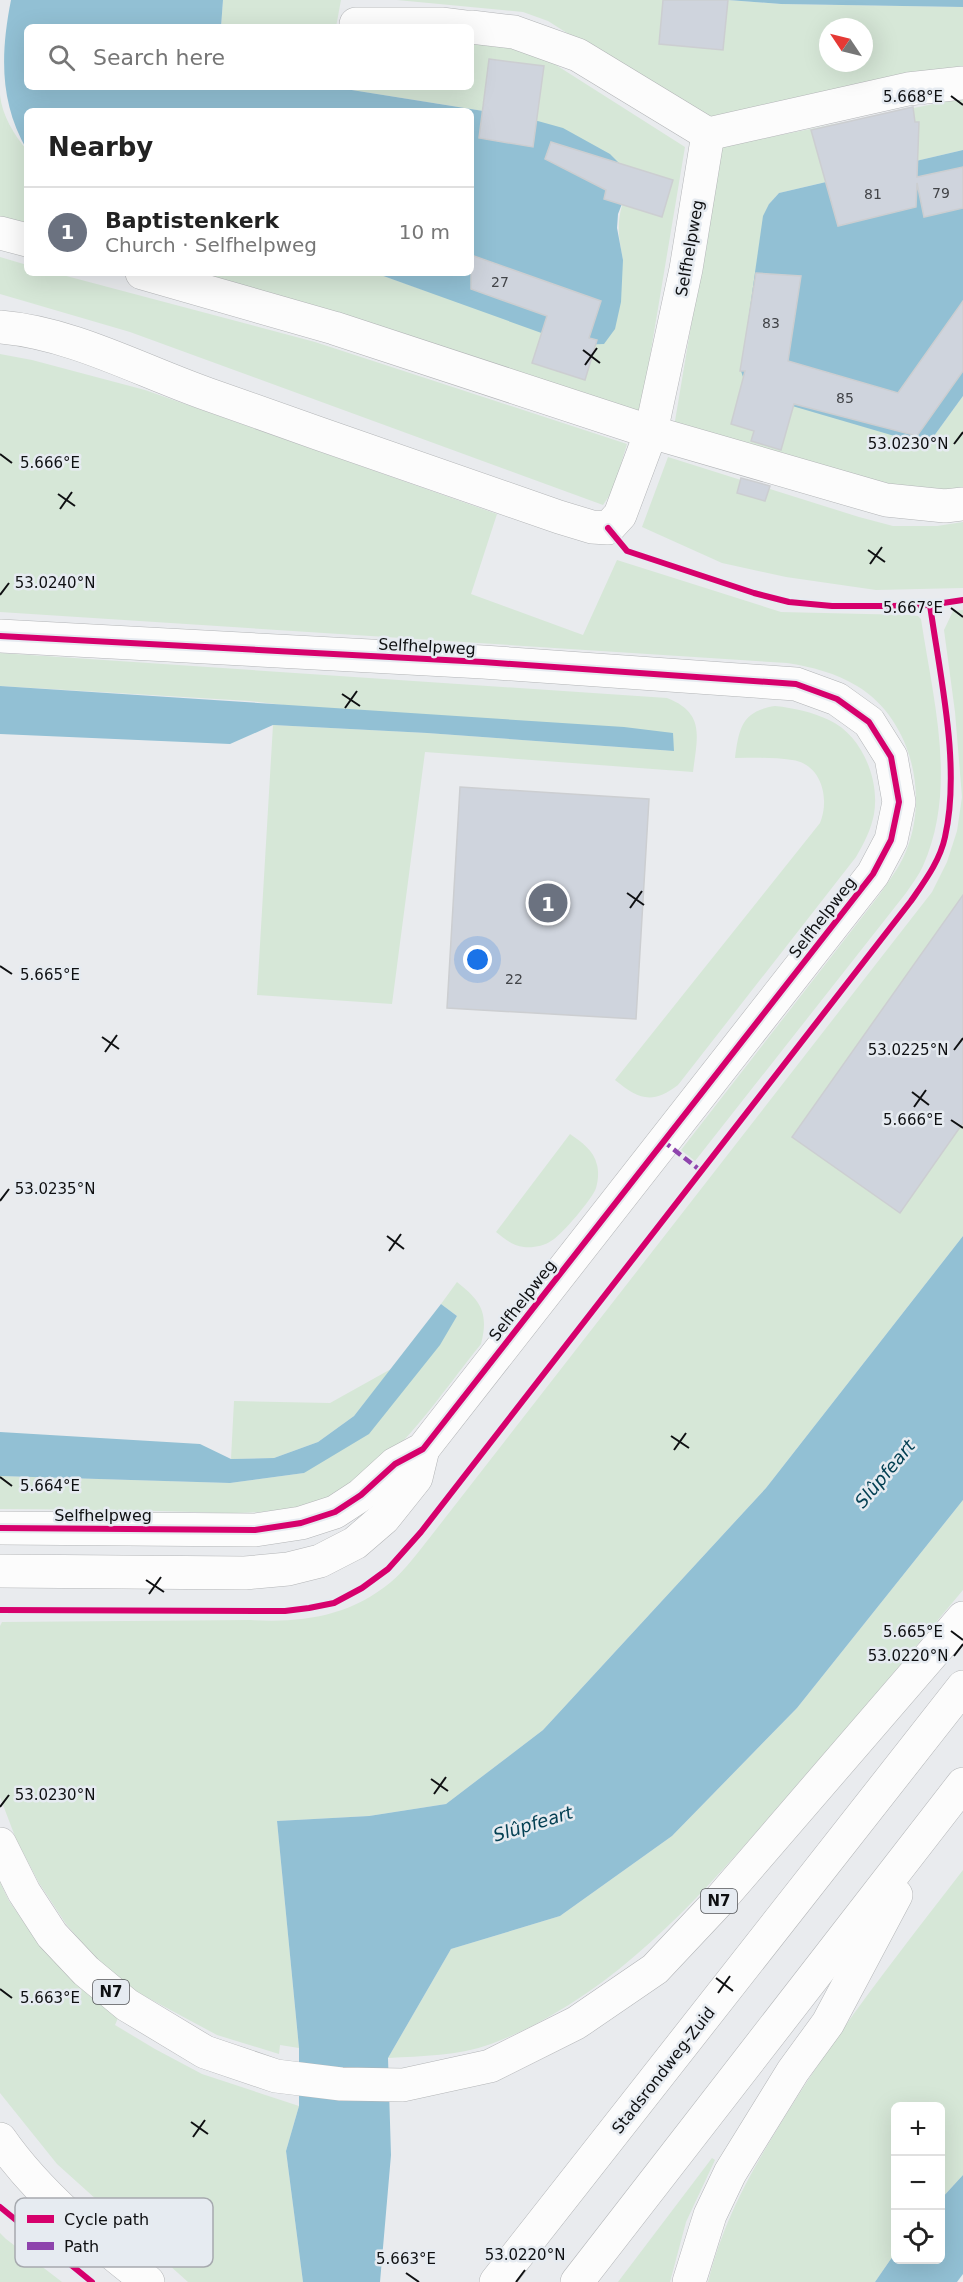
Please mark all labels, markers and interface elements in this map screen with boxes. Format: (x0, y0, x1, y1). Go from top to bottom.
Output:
north arrow (819, 18, 873, 72)
search box (24, 24, 474, 90)
icon: search (45, 41, 78, 74)
text: Search here (93, 45, 225, 70)
text: 5.668°E (883, 88, 943, 106)
text: Nearby (48, 132, 153, 162)
house number: 79 (932, 185, 950, 201)
house number: 81 (864, 186, 882, 202)
street label: Selfhelpweg (672, 198, 707, 298)
text: Baptistenkerk (105, 208, 279, 233)
text: 1 (61, 220, 74, 244)
text: 10 m (399, 220, 450, 244)
text: Church · Selfhelpweg (105, 233, 317, 257)
house number: 27 (491, 274, 509, 290)
house number: 83 (762, 315, 780, 331)
house number: 85 (836, 390, 854, 406)
text: 53.0230°N (868, 435, 948, 453)
text: 5.666°E (20, 454, 80, 472)
text: 53.0240°N (15, 574, 95, 592)
text: 5.667°E (883, 599, 943, 617)
street label: Selfhelpweg (378, 634, 476, 659)
street label: Selfhelpweg (785, 873, 860, 962)
pin: 1 (528, 880, 568, 926)
your location (463, 945, 492, 974)
text: 5.665°E (20, 966, 80, 984)
house number: 22 (505, 971, 523, 987)
text: 53.0225°N (868, 1041, 948, 1059)
text: 5.666°E (883, 1111, 943, 1129)
text: 53.0235°N (15, 1180, 95, 1198)
street label: Selfhelpweg (485, 1256, 560, 1345)
water label: Slûpfeart (850, 1435, 920, 1512)
text: 5.664°E (20, 1477, 80, 1495)
street label: Selfhelpweg (54, 1506, 152, 1525)
text: 5.665°E (883, 1623, 943, 1641)
text: 53.0220°N (868, 1647, 948, 1665)
text: 53.0230°N (15, 1786, 95, 1804)
water label: Slûpfeart (490, 1801, 576, 1846)
road number: N7 (701, 1889, 737, 1913)
road number: N7 (93, 1980, 129, 2004)
text: 5.663°E (20, 1989, 80, 2007)
street label: Stadsrondweg-Zuid (608, 2003, 719, 2137)
map controls (891, 2102, 945, 2264)
button: + (891, 2102, 945, 2156)
button: − (891, 2156, 945, 2210)
legend (15, 2198, 213, 2267)
text: Cycle path (64, 2210, 149, 2229)
button: locate (891, 2210, 945, 2264)
text: Path (64, 2237, 99, 2256)
text: 53.0220°N (485, 2246, 565, 2264)
text: 5.663°E (376, 2250, 436, 2268)

